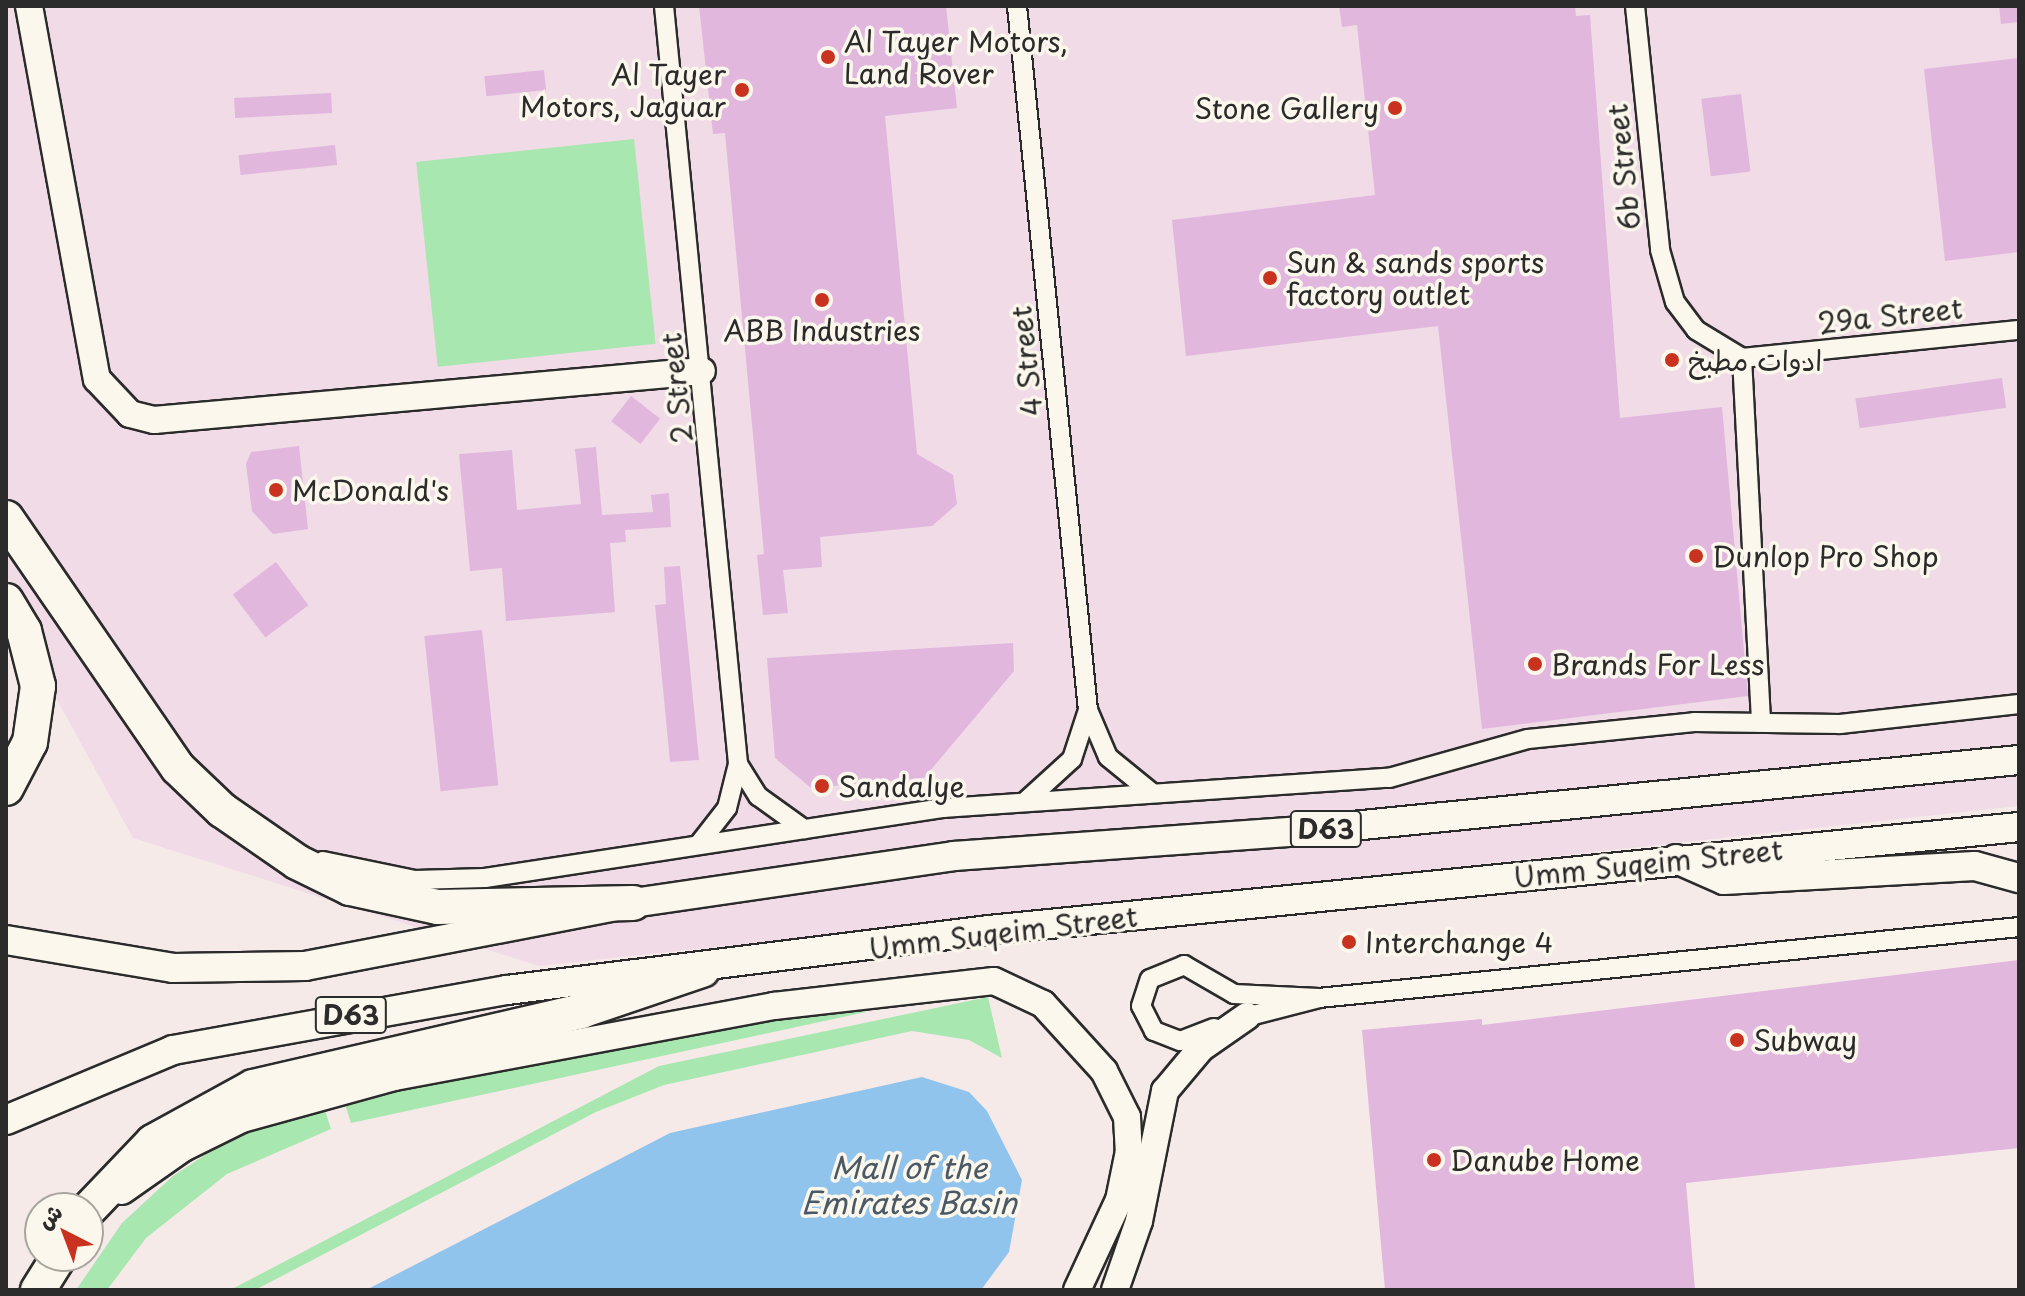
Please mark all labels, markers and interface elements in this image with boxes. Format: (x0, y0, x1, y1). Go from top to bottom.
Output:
place label: Al Tayer Motors, Land Rover (844, 24, 1070, 90)
marker: Al Tayer Motors, Land Rover (819, 48, 837, 66)
place label: Al Tayer Motors, Jaguar (520, 57, 726, 123)
marker: Al Tayer Motors, Jaguar (733, 81, 751, 99)
place label: Stone Gallery (1194, 91, 1379, 125)
marker: Stone Gallery (1386, 99, 1404, 117)
street label: 6b Street (1600, 101, 1646, 233)
place label: Sun & sands sports factory outlet (1286, 245, 1544, 311)
marker: Sun & sands sports factory outlet (1261, 269, 1279, 287)
marker: ABB Industries (813, 291, 831, 309)
street label: 29a Street (1816, 291, 1964, 339)
street label: 4 Street (1003, 304, 1049, 418)
place label: ABB Industries (724, 313, 920, 347)
street label: 2 Street (653, 330, 699, 446)
place label: ادوات مطبخ (1688, 343, 1822, 377)
marker: ادوات مطبخ (1663, 351, 1681, 369)
place label: McDonald's (292, 473, 449, 507)
marker: McDonald's (267, 481, 285, 499)
place label: Dunlop Pro Shop (1712, 539, 1940, 573)
marker: Dunlop Pro Shop (1687, 547, 1705, 565)
place label: Brands For Less (1551, 647, 1764, 681)
marker: Brands For Less (1526, 655, 1544, 673)
place label: Sandalye (838, 769, 965, 803)
marker: Sandalye (813, 777, 831, 795)
road number: D63 (1288, 807, 1364, 851)
street label: Umm Suqeim Street (1510, 832, 1786, 894)
street label: Umm Suqeim Street (865, 899, 1141, 965)
place label: Interchange 4 (1365, 925, 1554, 959)
marker: Interchange 4 (1340, 933, 1358, 951)
road number: D63 (313, 993, 389, 1037)
place label: Subway (1753, 1023, 1857, 1057)
marker: Subway (1728, 1031, 1746, 1049)
place label: Danube Home (1450, 1143, 1643, 1177)
water label: Mall of the Emirates Basin (800, 1149, 1018, 1220)
marker: Danube Home (1425, 1151, 1443, 1169)
north arrow (24, 1192, 104, 1272)
text: ش (29, 1195, 69, 1236)

